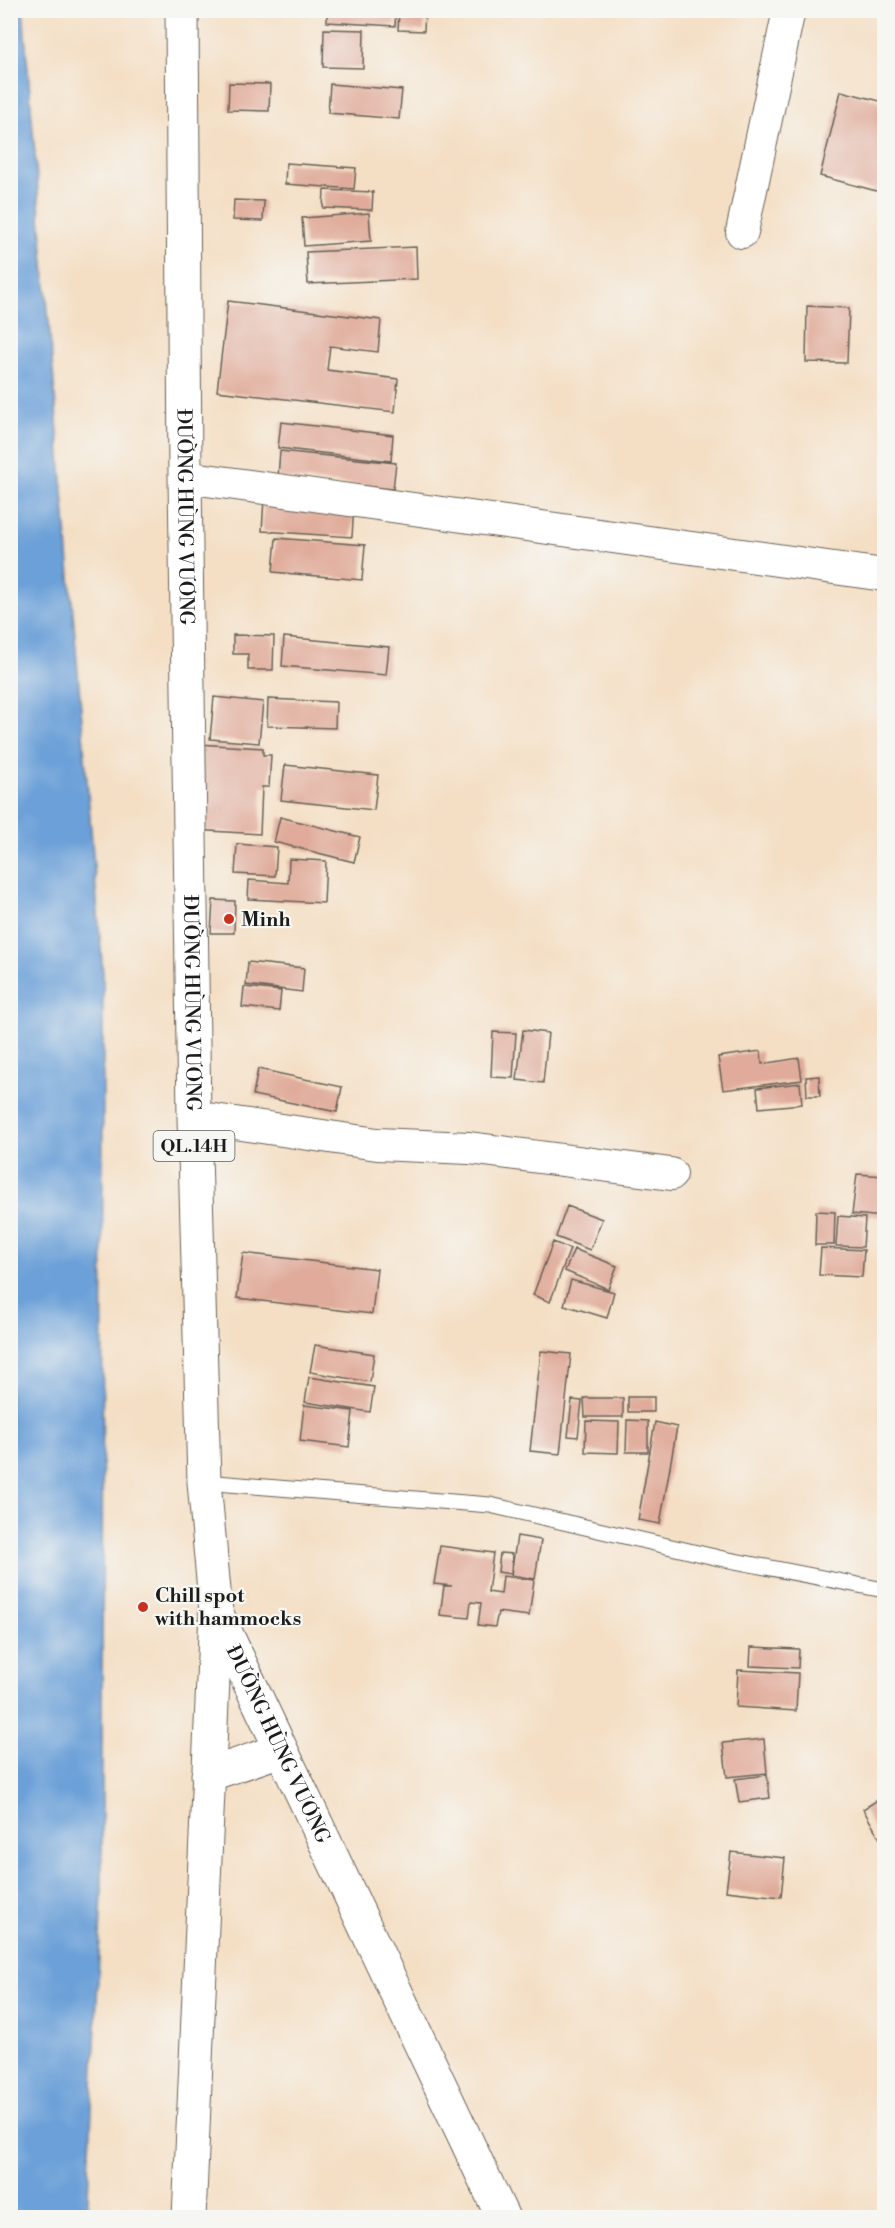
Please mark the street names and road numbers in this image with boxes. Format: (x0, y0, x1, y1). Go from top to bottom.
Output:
street label: ĐƯỜNG HÙNG VƯƠNG (171, 409, 198, 626)
street label: ĐƯỜNG HÙNG VƯƠNG (177, 895, 205, 1112)
road number: QL.14H (154, 1131, 234, 1161)
street label: ĐƯỜNG HÙNG VƯƠNG (220, 1642, 335, 1848)

